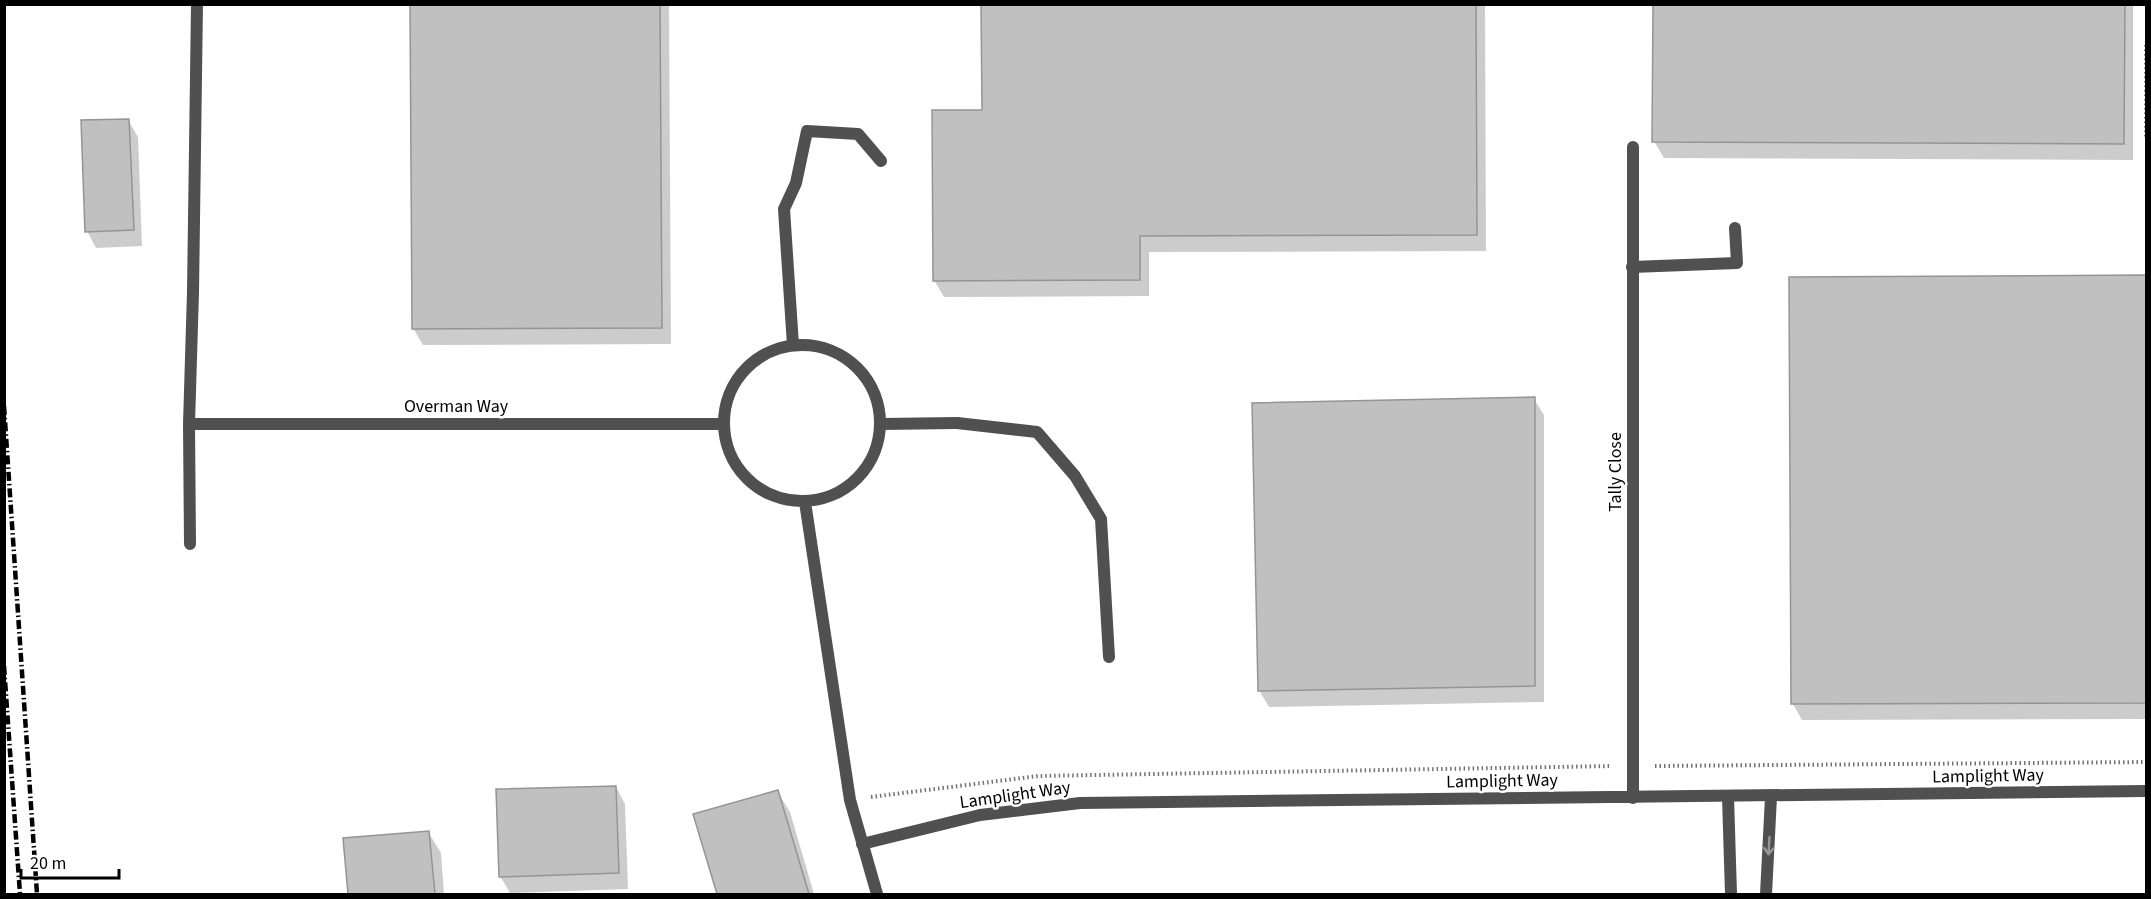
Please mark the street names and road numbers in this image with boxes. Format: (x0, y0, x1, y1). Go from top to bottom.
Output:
street label: Overman Way (404, 394, 509, 419)
street label: Tally Close (1603, 432, 1628, 512)
street label: Lamplight Way (1932, 763, 2045, 789)
street label: Lamplight Way (1446, 768, 1559, 794)
street label: Lamplight Way (958, 775, 1073, 815)

